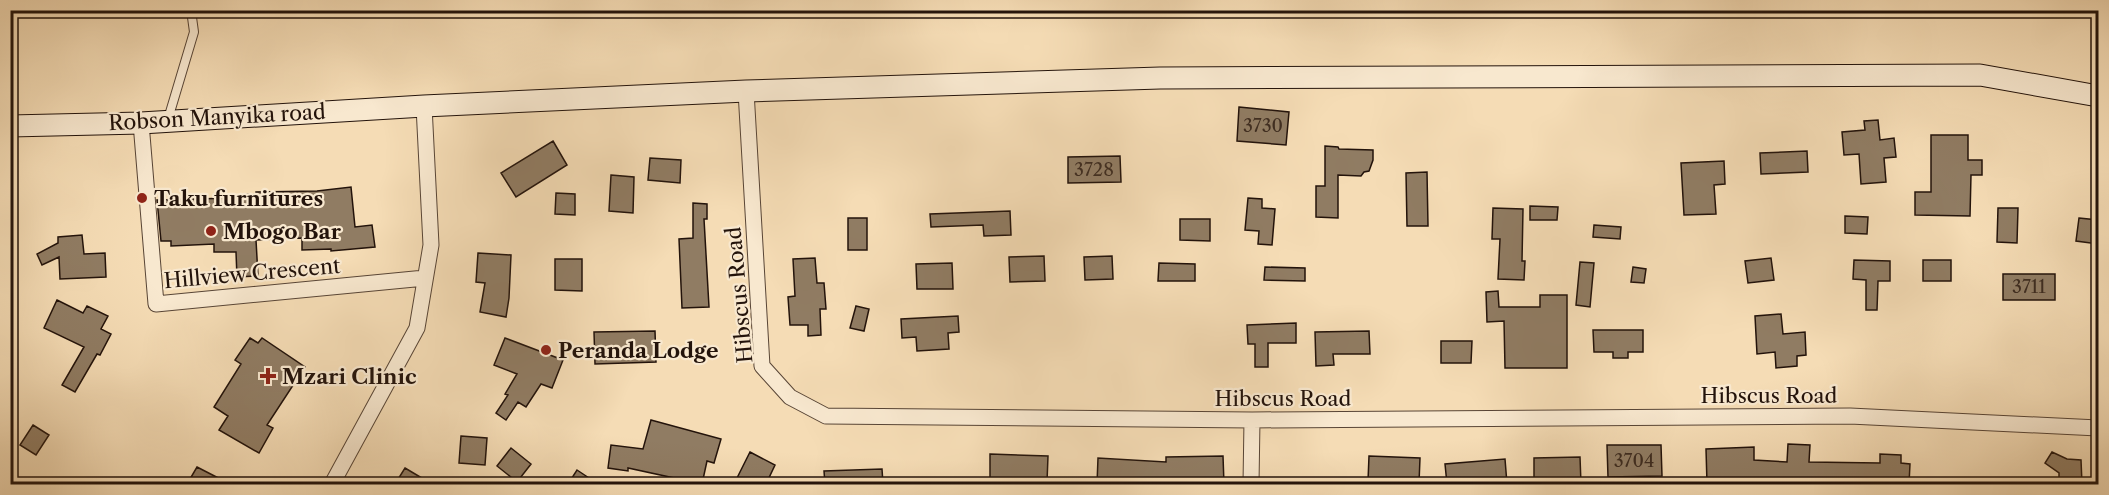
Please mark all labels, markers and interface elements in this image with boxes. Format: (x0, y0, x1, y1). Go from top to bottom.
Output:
street label: Robson Manyika road (108, 99, 327, 135)
house number: 3730 (1243, 115, 1283, 137)
house number: 3728 (1074, 159, 1114, 181)
place label: Taku furnitures (154, 186, 323, 211)
marker: Taku furnitures (135, 191, 149, 205)
place label: Mbogo Bar (223, 219, 342, 244)
marker: Mbogo Bar (204, 224, 218, 238)
street label: Hibscus Road (721, 226, 757, 364)
street label: Hillview Crescent (163, 253, 342, 293)
house number: 3711 (2012, 276, 2046, 298)
place label: Peranda Lodge (558, 338, 719, 363)
marker: Peranda Lodge (539, 343, 553, 357)
place label: Mzari Clinic (282, 364, 417, 389)
marker: Mzari Clinic (259, 367, 277, 385)
street label: Hibscus Road (1701, 383, 1838, 408)
street label: Hibscus Road (1215, 386, 1352, 411)
house number: 3704 (1614, 450, 1654, 472)

